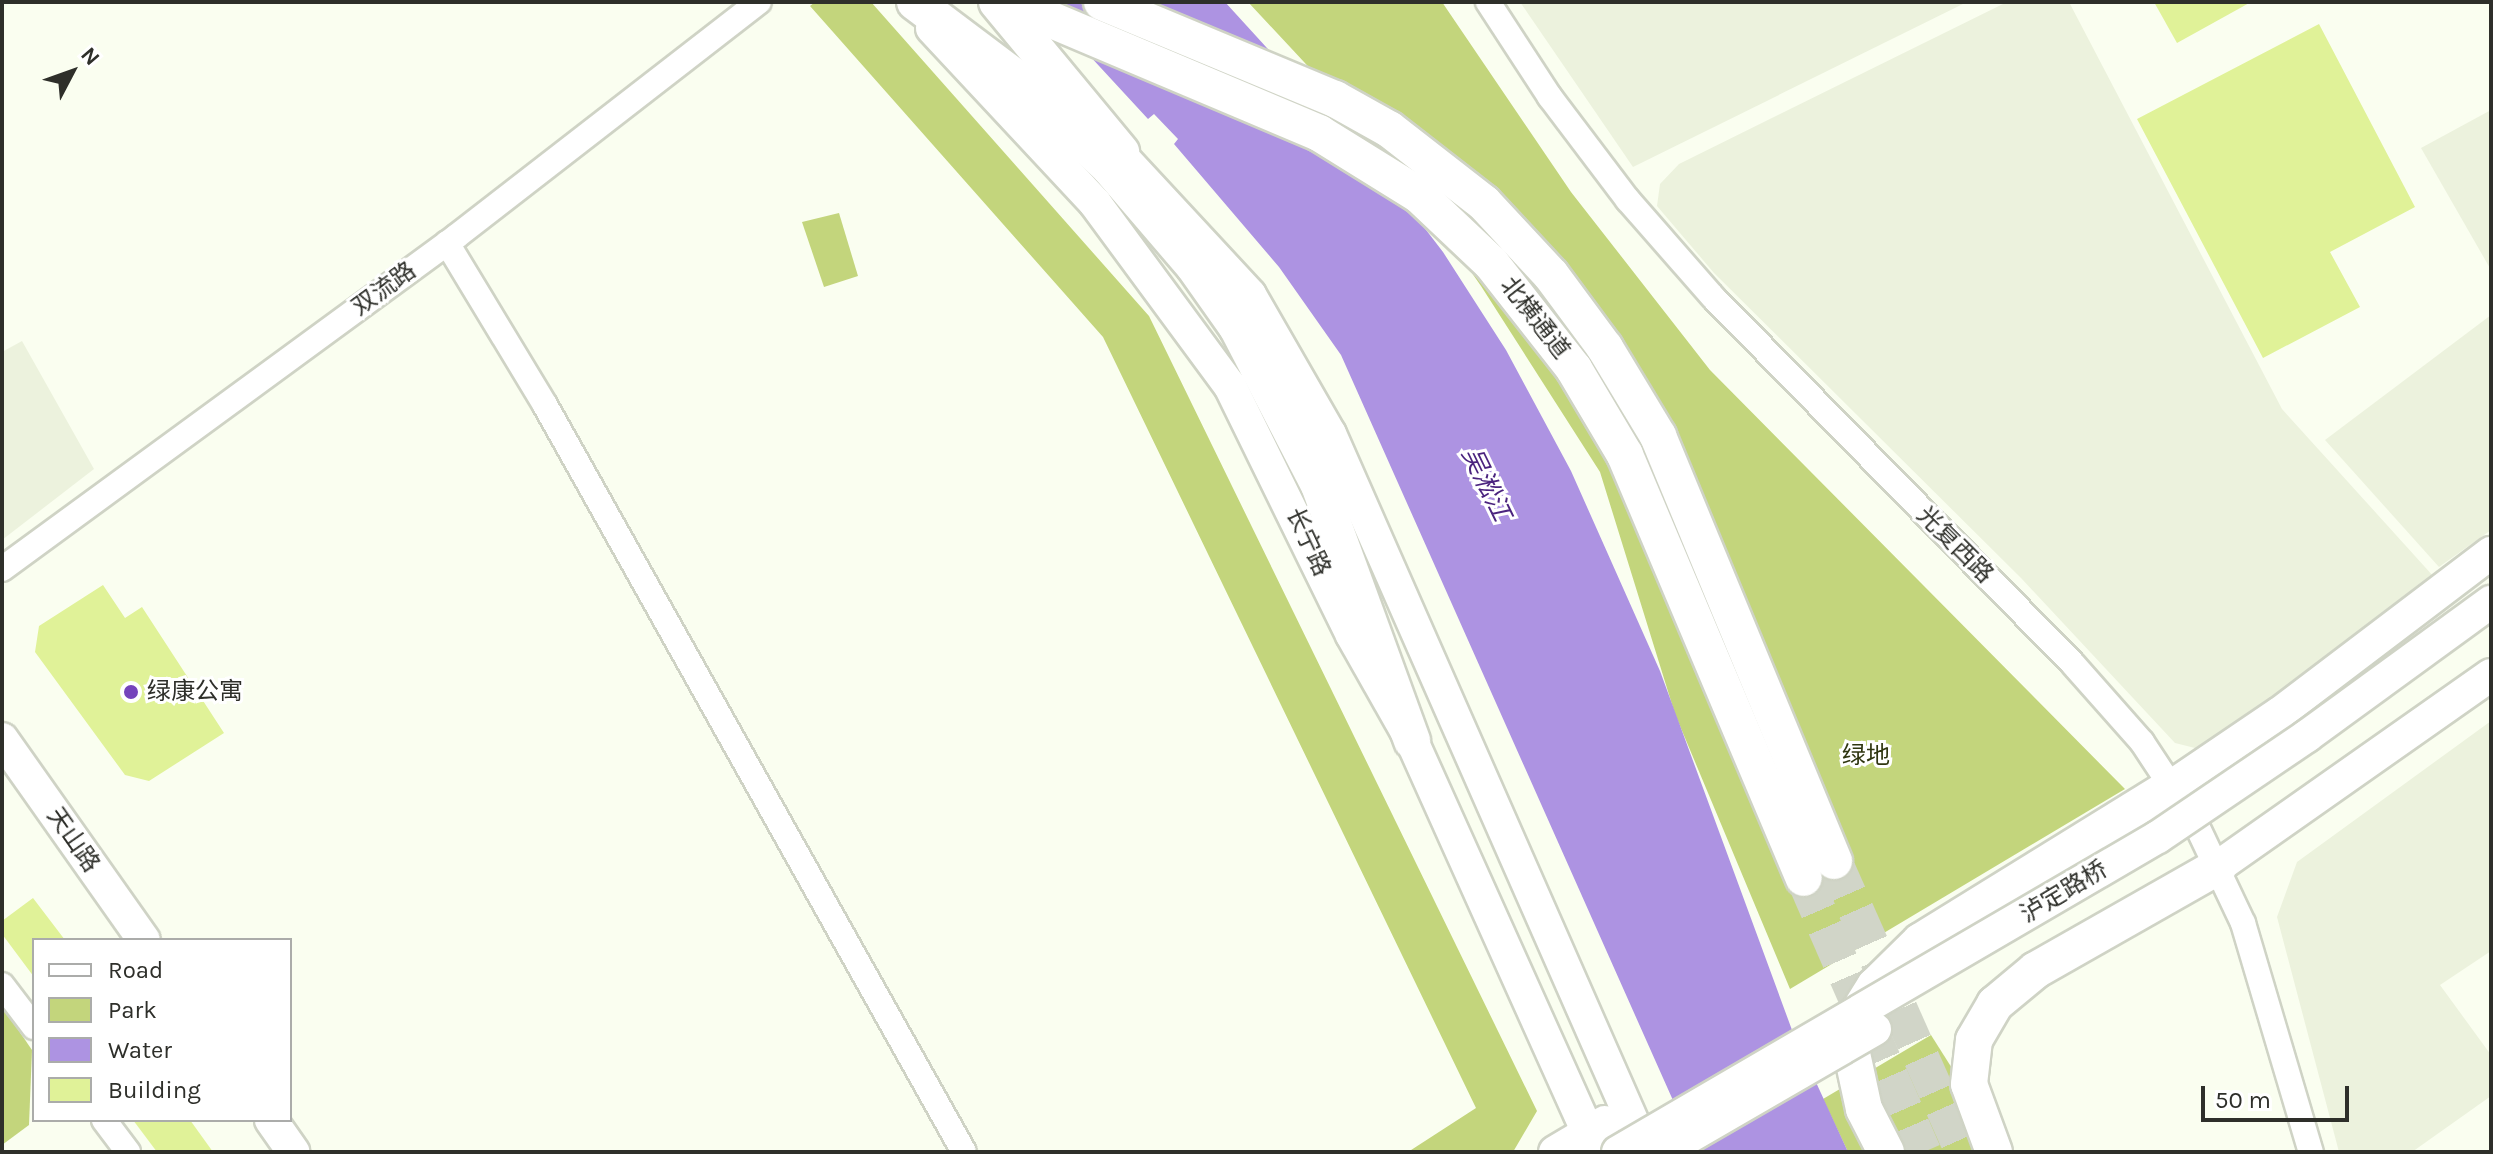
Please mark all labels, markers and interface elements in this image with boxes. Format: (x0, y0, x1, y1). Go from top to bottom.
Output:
north arrow (32, 32, 112, 112)
text: N (75, 42, 105, 71)
street label: 双流路 (346, 256, 422, 322)
street label: 北横通道 (1494, 271, 1576, 365)
water label: 吴淞江 (1455, 442, 1517, 526)
street label: 光复西路 (1911, 501, 1999, 589)
street label: 长宁路 (1280, 503, 1336, 581)
place label: 绿康公寓 (147, 678, 243, 706)
marker: 绿康公寓 (122, 683, 140, 701)
park label: 绿地 (1842, 742, 1890, 770)
street label: 天山路 (41, 802, 105, 878)
street label: 泸定路桥 (2015, 855, 2113, 929)
legend (32, 938, 292, 1122)
text: Road (108, 956, 163, 984)
text: Park (108, 996, 157, 1024)
text: Water (108, 1036, 172, 1064)
scale bar (2205, 1070, 2353, 1120)
text: Building (108, 1076, 201, 1104)
text: 50 m (2215, 1086, 2271, 1114)

